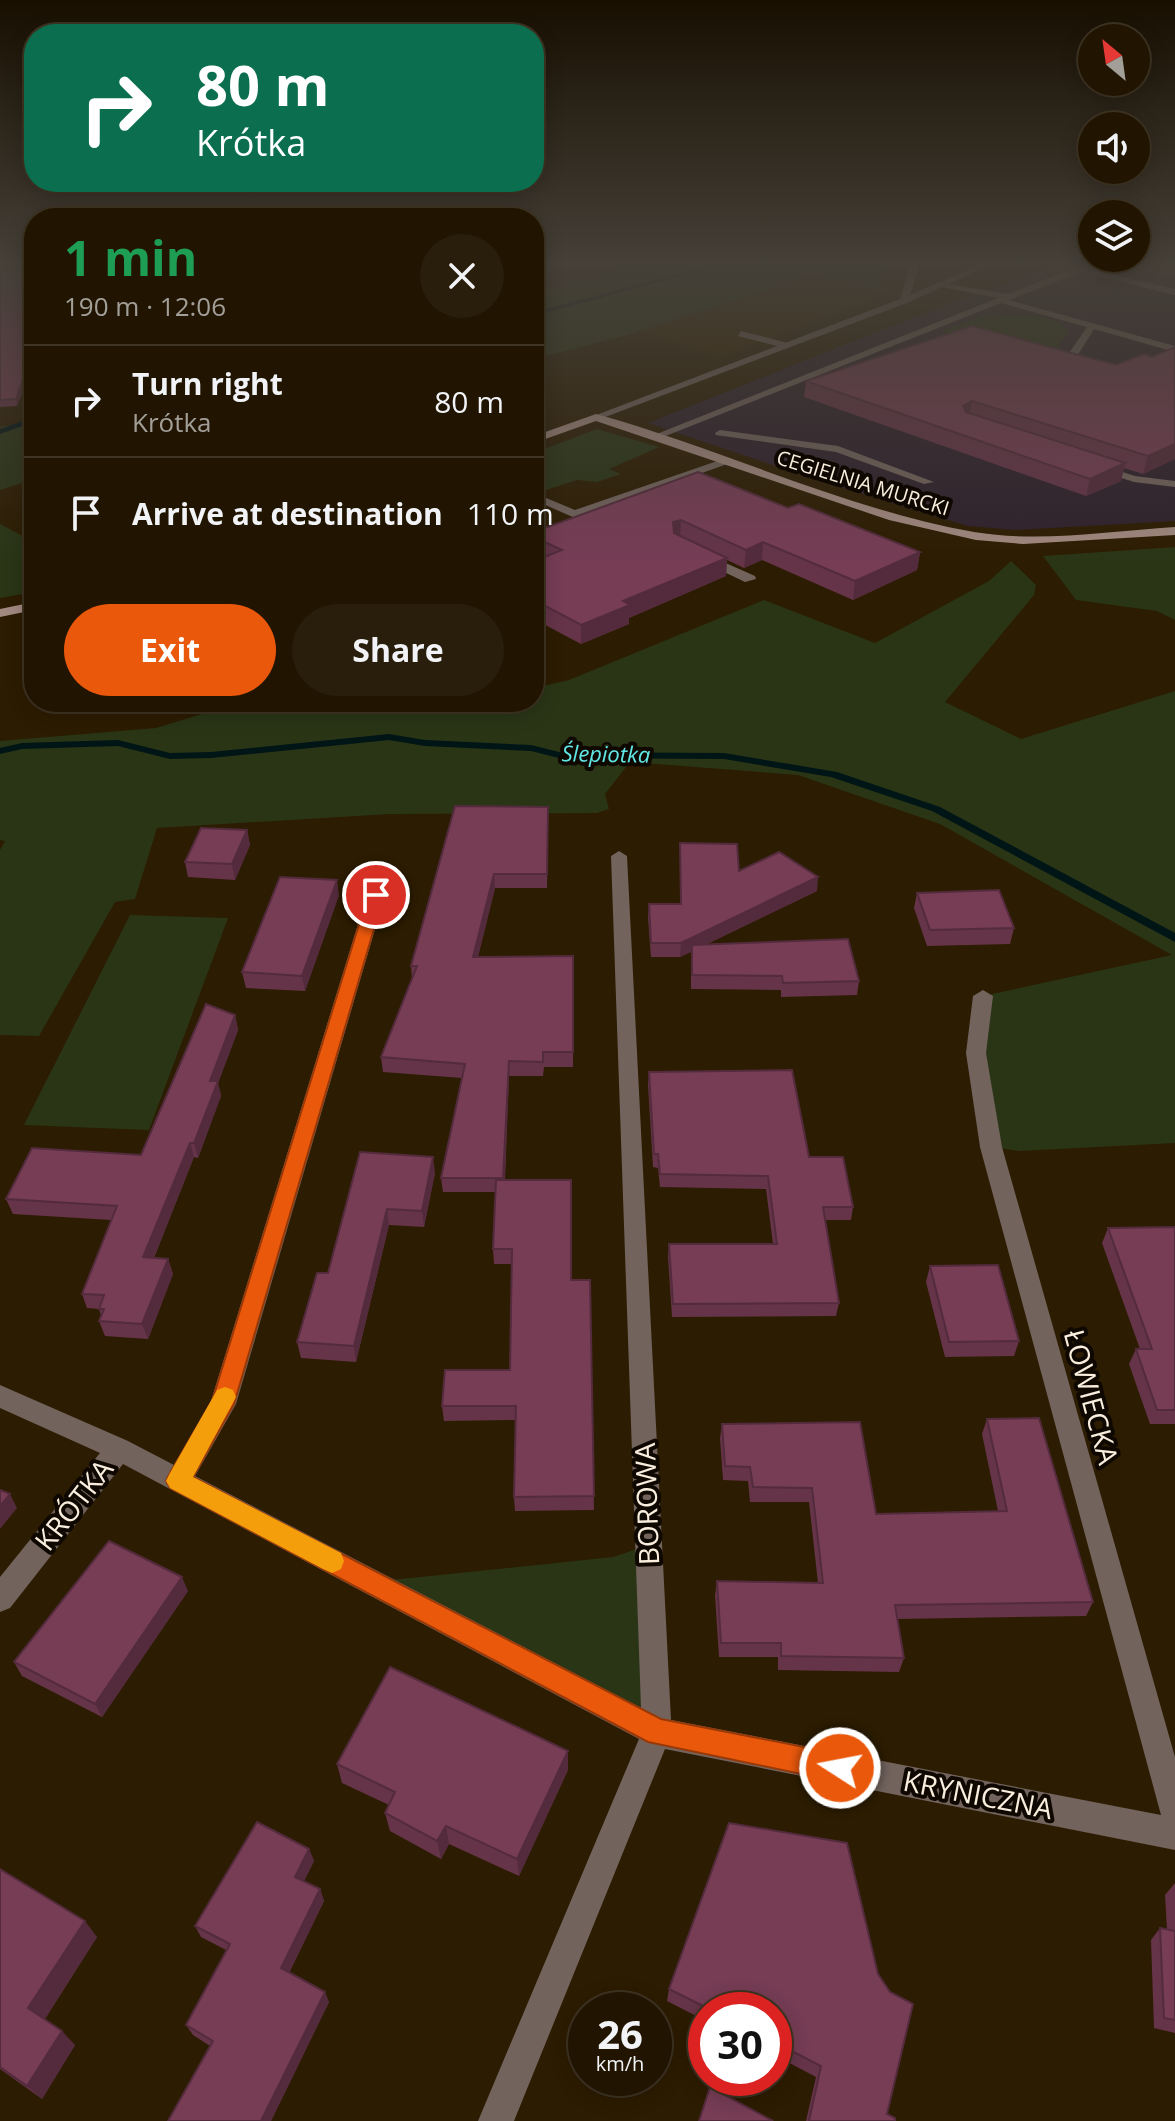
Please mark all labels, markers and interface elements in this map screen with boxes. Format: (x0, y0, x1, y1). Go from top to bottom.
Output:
north arrow (1078, 24, 1150, 96)
map controls (1078, 24, 1150, 272)
text: 80 m (196, 46, 330, 122)
icon: right (64, 56, 168, 160)
button: sound (1078, 112, 1150, 184)
text: Krótka (196, 118, 306, 167)
button: layers (1078, 200, 1150, 272)
text: 1 min (64, 225, 197, 290)
button: close (420, 234, 504, 318)
text: 190 m · 12:06 (64, 288, 226, 324)
text: Turn right (132, 363, 283, 404)
icon: right (64, 379, 108, 423)
text: 80 m (434, 381, 504, 422)
text: Krótka (132, 404, 212, 440)
street label: CEGIELNIA MURCKI (774, 443, 953, 522)
icon: arrive (64, 491, 108, 535)
text: Arrive at destination (132, 493, 443, 534)
text: 110 m (467, 493, 554, 534)
button: Exit (64, 604, 276, 696)
button: Share (292, 604, 504, 696)
water label: Ślepiotka (561, 737, 651, 769)
pin (342, 861, 410, 929)
icon: arrive (354, 873, 398, 917)
street label: ŁOWIECKA (1056, 1325, 1128, 1469)
street label: BOROWA (625, 1442, 667, 1566)
street label: KRÓTKA (25, 1451, 121, 1558)
position arrow (798, 1726, 882, 1810)
street label: KRYNICZNA (900, 1761, 1056, 1827)
speed limit sign: 30 (688, 1992, 792, 2096)
text: 26 (597, 2006, 643, 2061)
text: km/h (596, 2050, 644, 2077)

